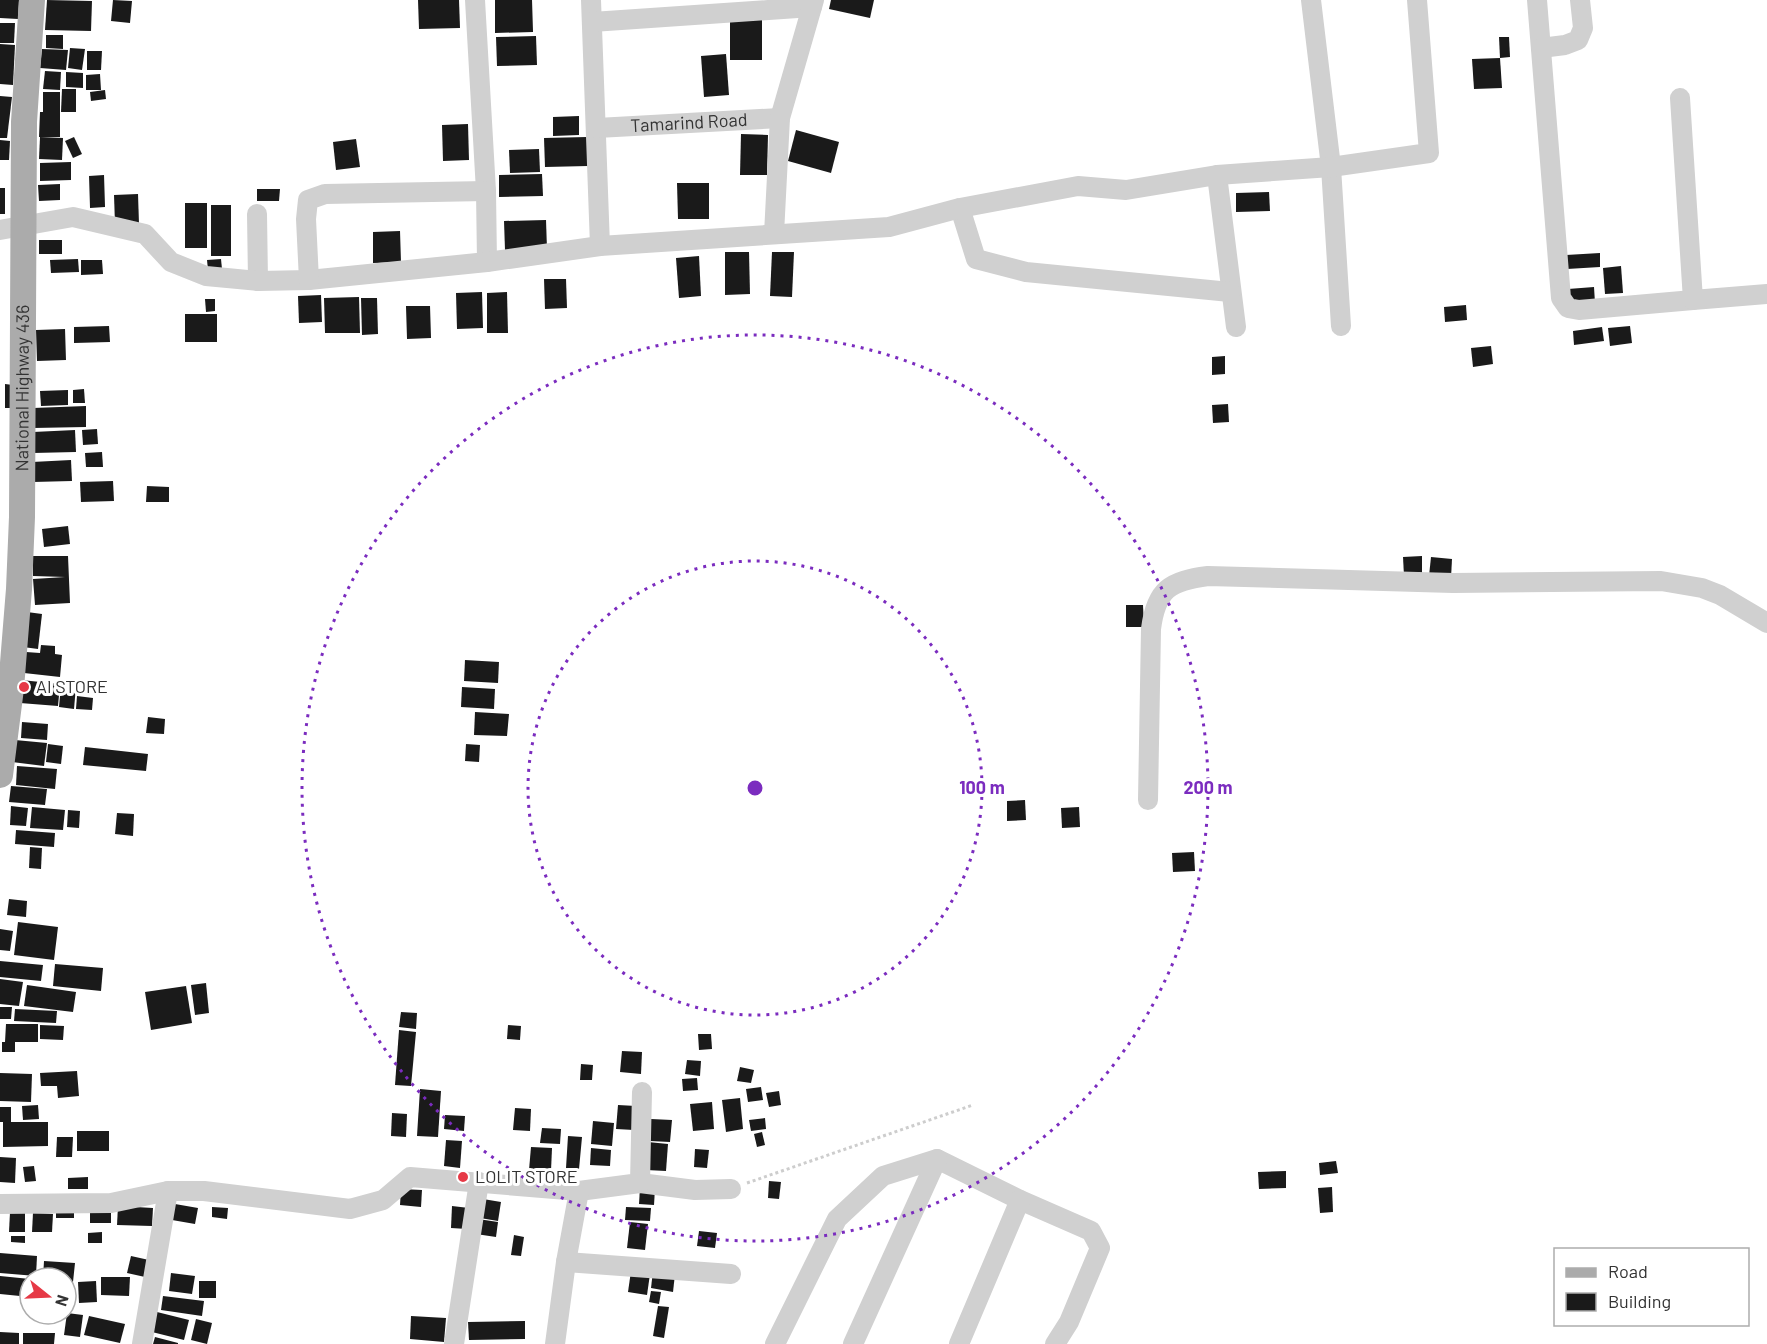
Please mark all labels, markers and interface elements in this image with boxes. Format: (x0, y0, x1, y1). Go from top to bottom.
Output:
street label: Tamarind Road (630, 108, 748, 136)
street label: National Highway 436 (10, 305, 33, 472)
place label: AI STORE (36, 675, 108, 697)
marker: AI STORE (17, 680, 31, 694)
text: 100 m (959, 776, 1005, 798)
text: 200 m (1183, 776, 1233, 798)
centre of rings (745, 778, 765, 798)
place label: LOLIT STORE (475, 1165, 578, 1187)
marker: LOLIT STORE (456, 1170, 470, 1184)
legend (1554, 1248, 1749, 1326)
text: Road (1608, 1260, 1648, 1282)
north arrow (18, 1266, 78, 1326)
text: Building (1608, 1290, 1671, 1312)
text: N (52, 1293, 73, 1309)

